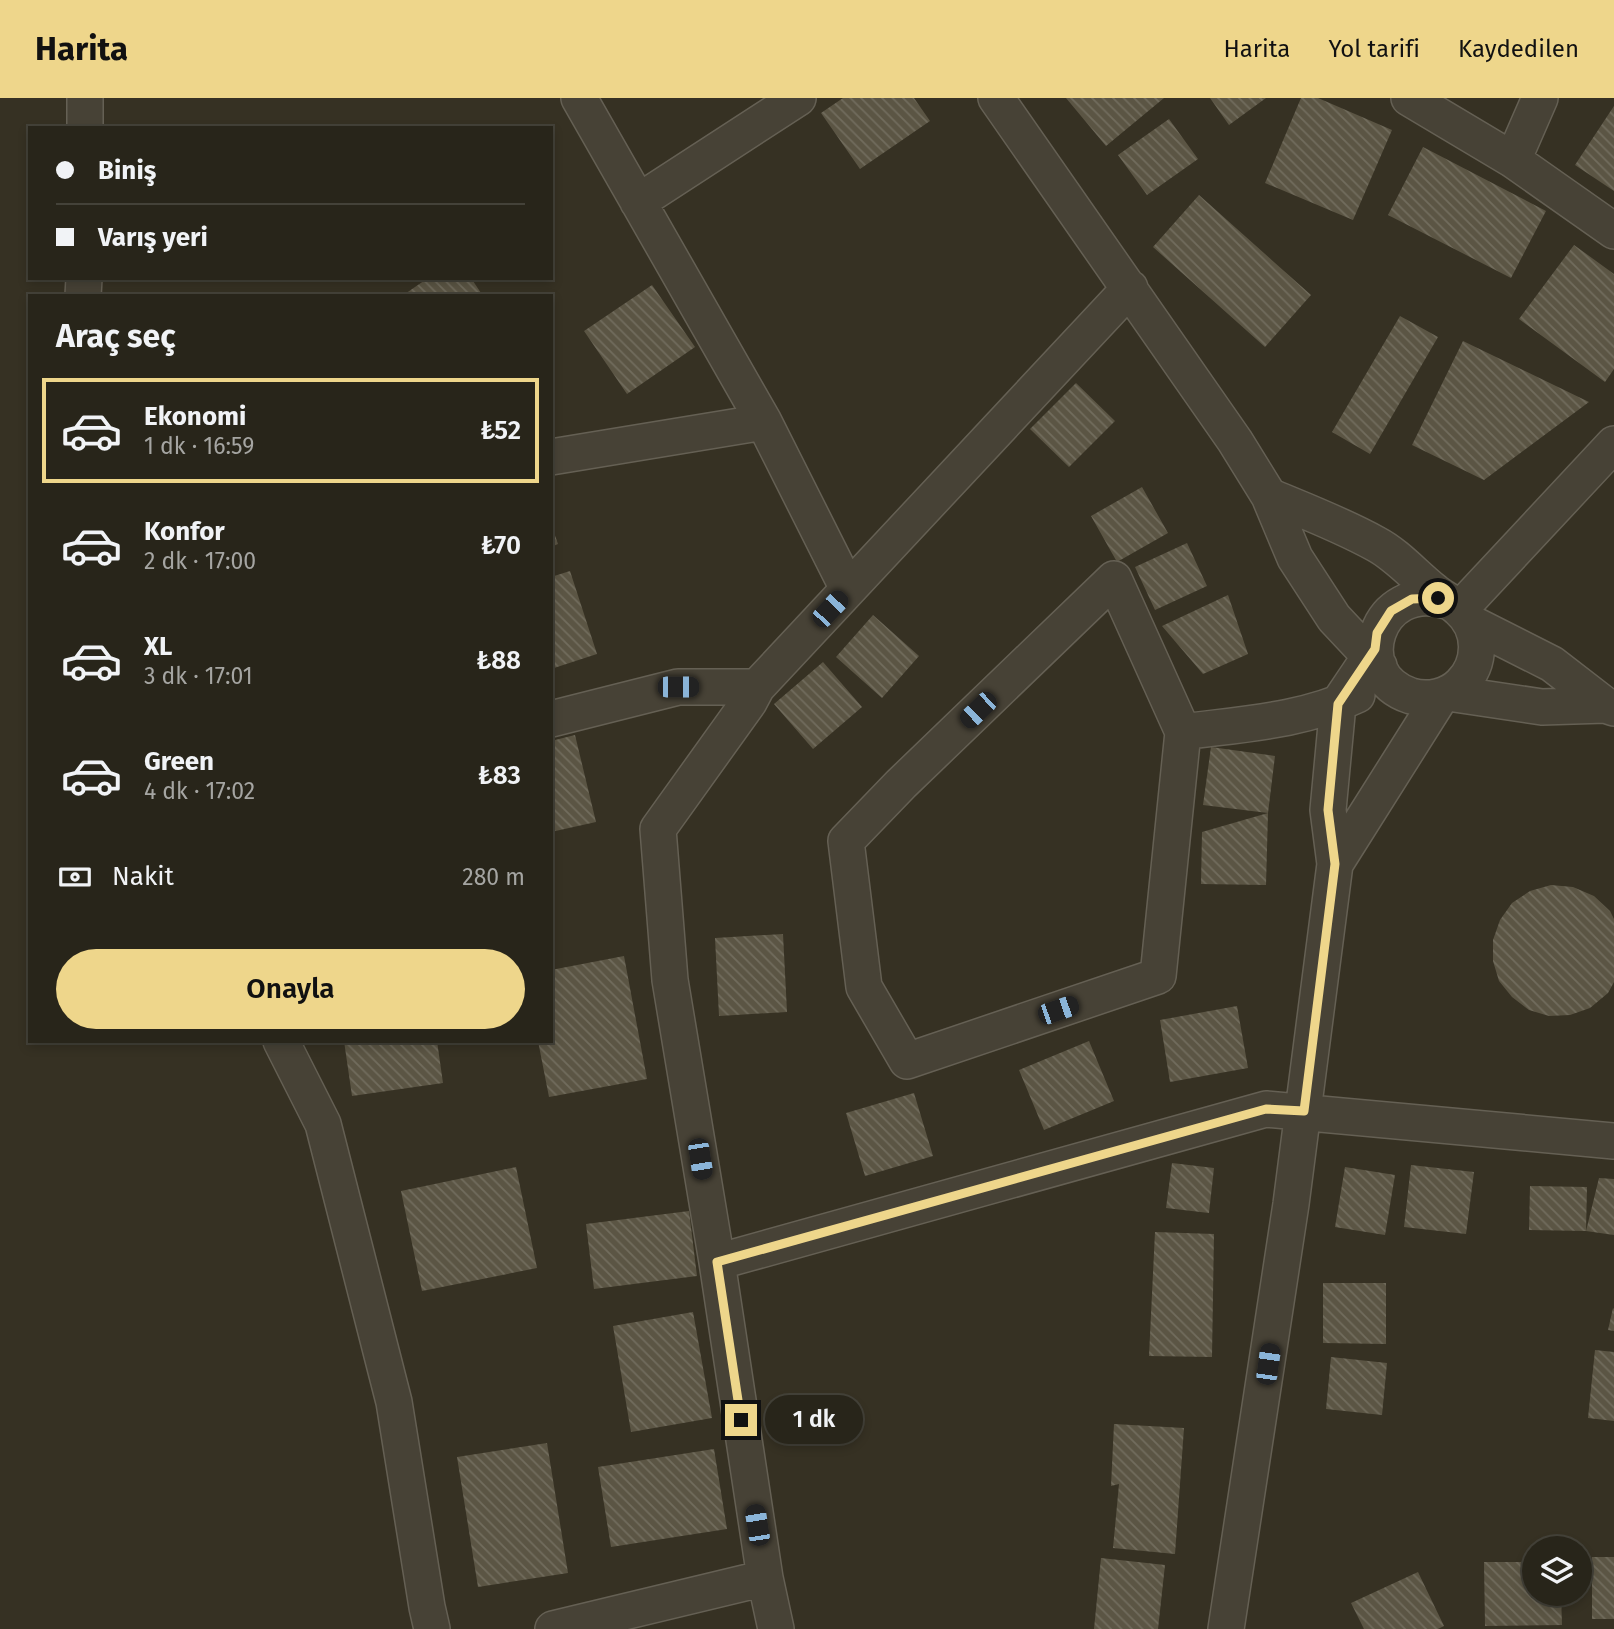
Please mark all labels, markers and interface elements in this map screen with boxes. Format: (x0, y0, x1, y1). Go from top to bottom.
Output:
text: Harita (35, 29, 128, 69)
text: Harita (1223, 35, 1290, 63)
text: Yol tarifi (1328, 35, 1420, 63)
text: Kaydedilen (1458, 35, 1579, 63)
text: Biniş (98, 155, 156, 186)
text: Varış yeri (98, 222, 208, 253)
text: Araç seç (56, 317, 176, 355)
icon: car (60, 399, 123, 462)
text: Ekonomi (144, 401, 246, 432)
text: ₺52 (480, 415, 521, 446)
text: 1 dk · 16:59 (144, 432, 254, 460)
icon: car (60, 514, 123, 577)
text: Konfor (144, 516, 225, 547)
text: ₺70 (481, 530, 521, 561)
text: 2 dk · 17:00 (144, 547, 256, 575)
route start (1422, 582, 1454, 614)
car (808, 586, 853, 632)
icon: car (60, 629, 123, 692)
text: XL (144, 631, 172, 662)
text: ₺88 (476, 645, 521, 676)
text: 3 dk · 17:01 (144, 662, 253, 690)
car (658, 677, 700, 698)
car (956, 688, 1001, 732)
icon: car (60, 744, 123, 807)
text: Green (144, 746, 214, 777)
text: ₺83 (478, 760, 521, 791)
text: 4 dk · 17:02 (144, 777, 255, 805)
icon: cash (56, 858, 94, 896)
text: Nakit (112, 861, 174, 892)
text: 280 m (462, 863, 525, 891)
button: Onayla (56, 949, 525, 1029)
car (1035, 993, 1082, 1027)
car (687, 1137, 714, 1181)
car (1255, 1342, 1282, 1386)
callout: 1 dk (766, 1396, 864, 1444)
route end (725, 1404, 757, 1436)
text: 1 dk (793, 1405, 835, 1433)
car (744, 1503, 771, 1547)
map controls (1522, 1536, 1592, 1606)
button: layers (1522, 1536, 1592, 1606)

